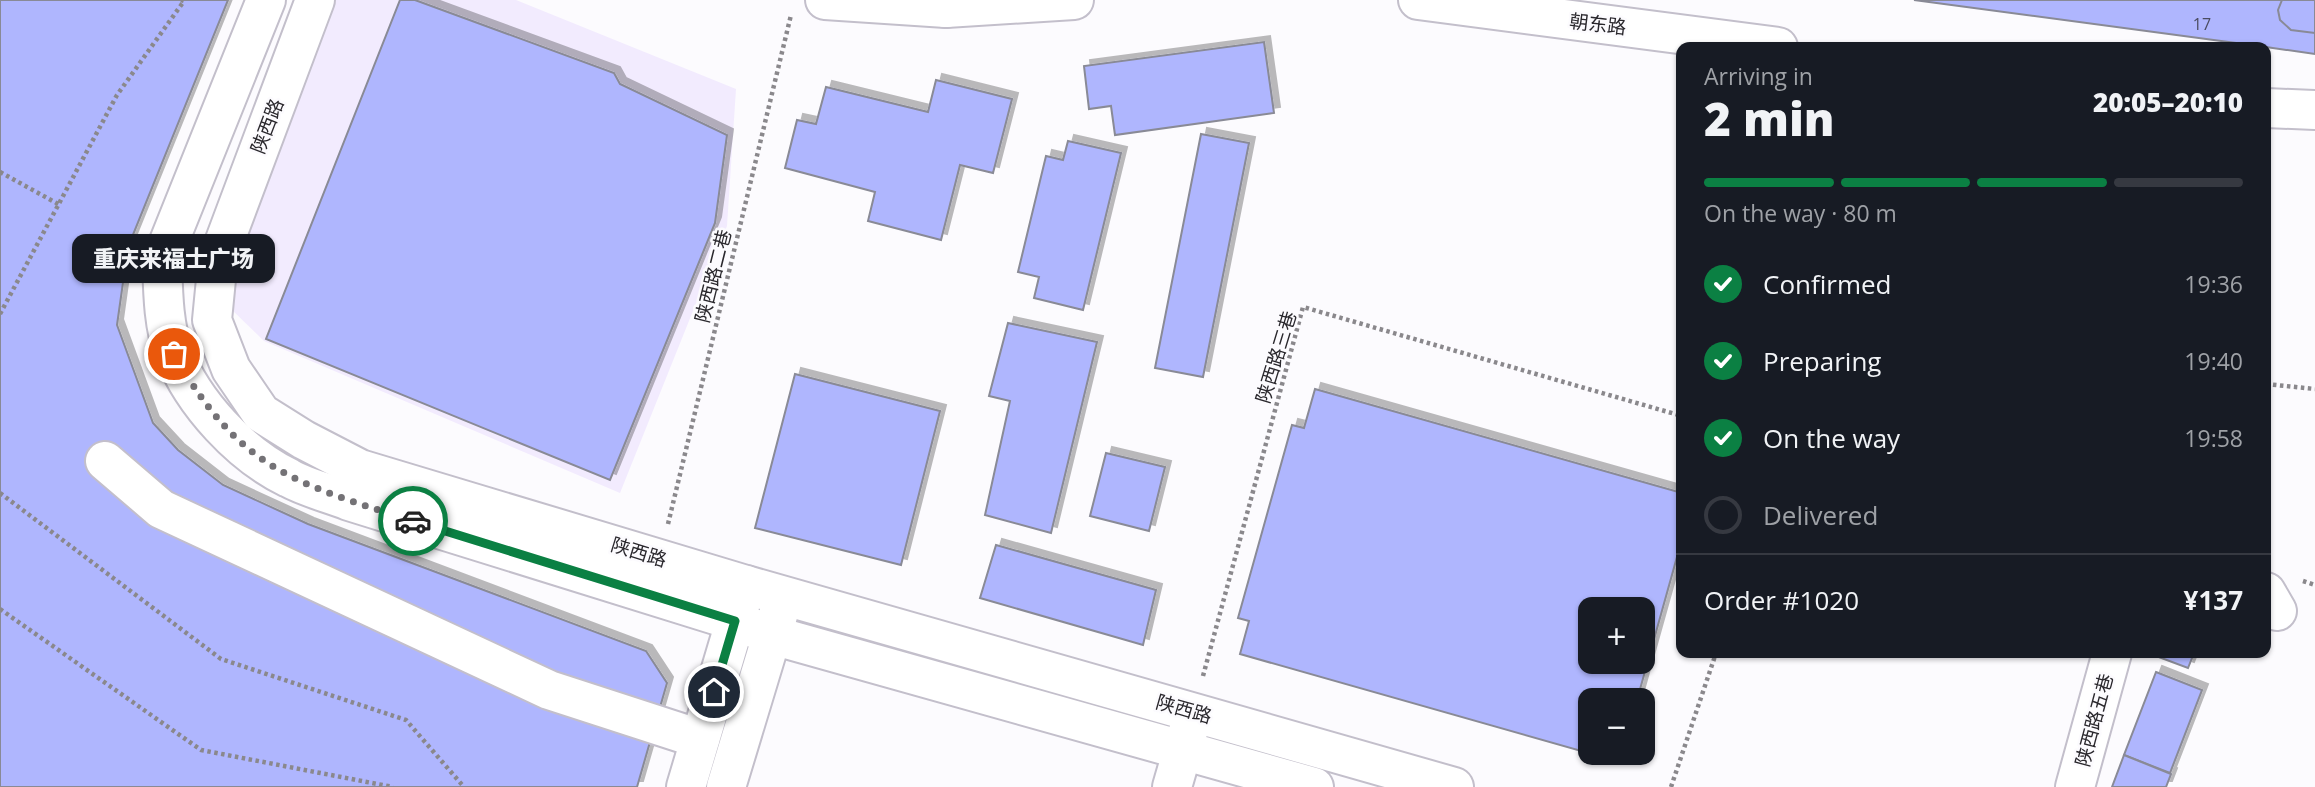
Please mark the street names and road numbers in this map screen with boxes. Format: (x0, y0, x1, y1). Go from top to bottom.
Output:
street label: 朝东路 (1568, 8, 1628, 40)
street label: 陕西路 (245, 95, 289, 157)
street label: 陕西路二巷 (689, 227, 737, 325)
street label: 陕西路三巷 (1250, 308, 1302, 406)
street label: 陕西路 (608, 531, 670, 573)
street label: 陕西路五巷 (2069, 671, 2119, 769)
street label: 陕西路 (1153, 689, 1215, 729)

